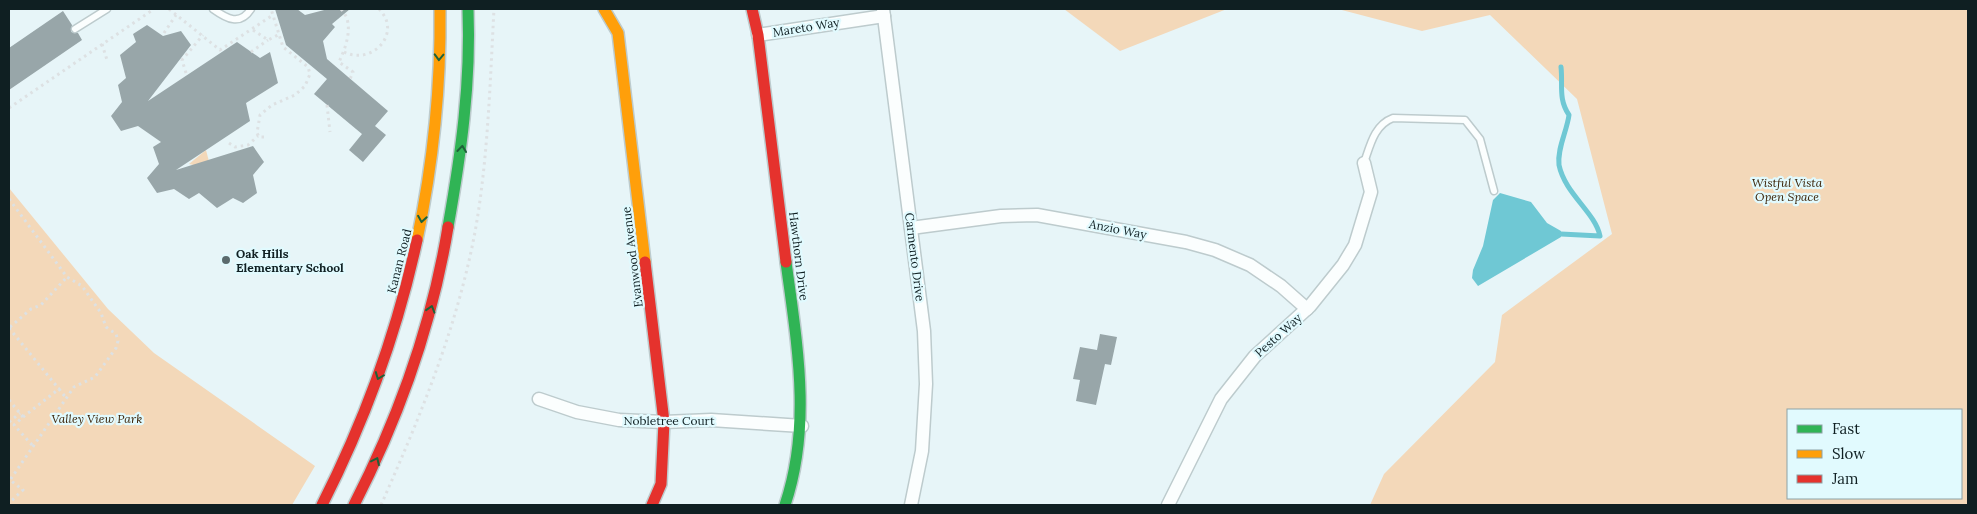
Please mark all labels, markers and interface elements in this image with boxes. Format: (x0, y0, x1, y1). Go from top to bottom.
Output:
street label: Mareto Way (772, 14, 841, 40)
one-way arrow (433, 54, 444, 62)
one-way arrow (456, 145, 467, 153)
park label: Wistful Vista Open Space (1752, 175, 1823, 204)
street label: Evanwood Avenue (618, 205, 646, 308)
street label: Hawthorn Drive (786, 211, 812, 302)
street label: Carmento Drive (902, 212, 928, 303)
one-way arrow (418, 215, 428, 223)
street label: Anzio Way (1087, 216, 1149, 242)
street label: Kanan Road (384, 227, 414, 295)
place label: Oak Hills Elementary School (236, 246, 344, 275)
marker: Oak Hills Elementary School (220, 254, 232, 266)
one-way arrow (425, 305, 435, 313)
street label: Pesto Way (1251, 310, 1305, 360)
one-way arrow (375, 371, 385, 379)
legend (1787, 409, 1962, 499)
park label: Valley View Park (52, 411, 143, 426)
street label: Nobletree Court (623, 413, 715, 428)
text: Fast (1832, 419, 1860, 438)
text: Slow (1832, 444, 1865, 463)
one-way arrow (369, 457, 380, 466)
text: Jam (1831, 469, 1859, 488)

